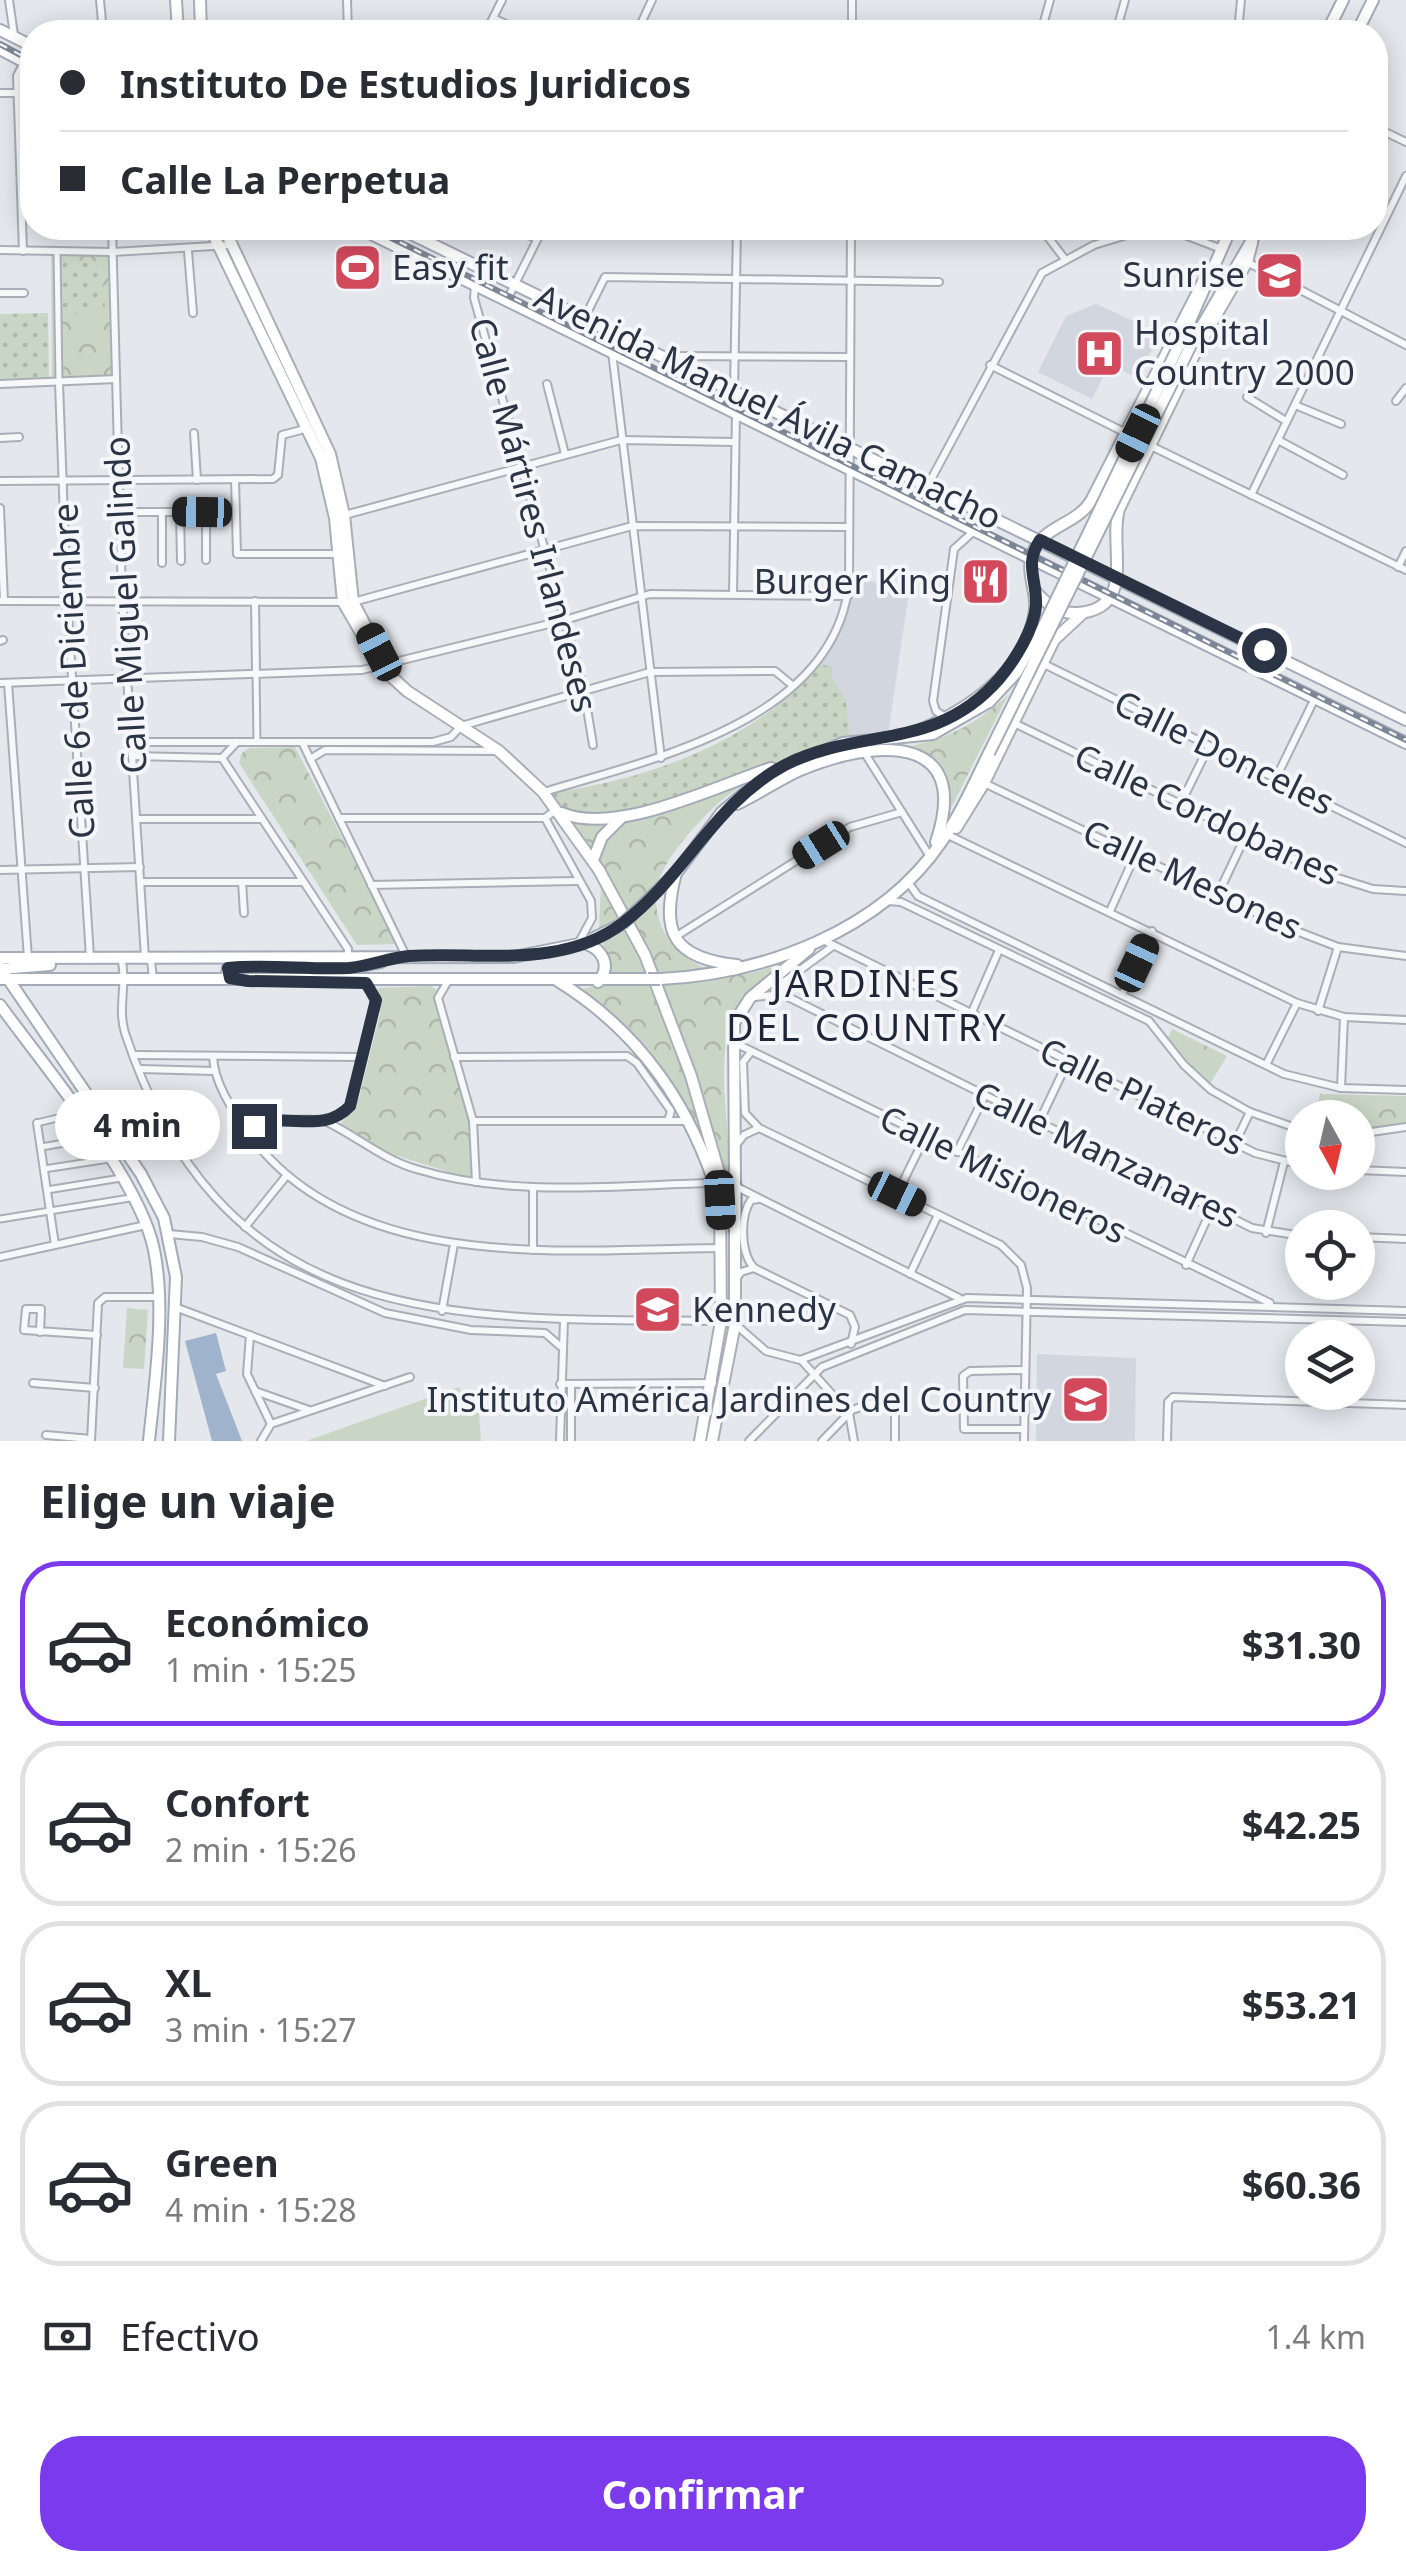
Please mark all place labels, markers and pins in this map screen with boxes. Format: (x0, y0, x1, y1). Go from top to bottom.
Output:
sports icon: Easy fit (331, 242, 383, 294)
place label: Easy fit (392, 243, 509, 290)
school or university icon: Sunrise (1254, 249, 1306, 301)
place label: Sunrise (1123, 250, 1245, 297)
place label: Hospital Country 2000 (1134, 308, 1355, 395)
hospital icon: Hospital Country 2000 (1073, 327, 1125, 379)
restaurant icon: Burger King (960, 556, 1012, 608)
place label: Burger King (754, 557, 951, 604)
school or university icon: Kennedy (631, 1284, 683, 1336)
place label: Kennedy (692, 1285, 836, 1332)
school or university icon: Instituto América Jardines del Country (1060, 1374, 1112, 1426)
place label: Instituto América Jardines del Country (426, 1375, 1051, 1422)

